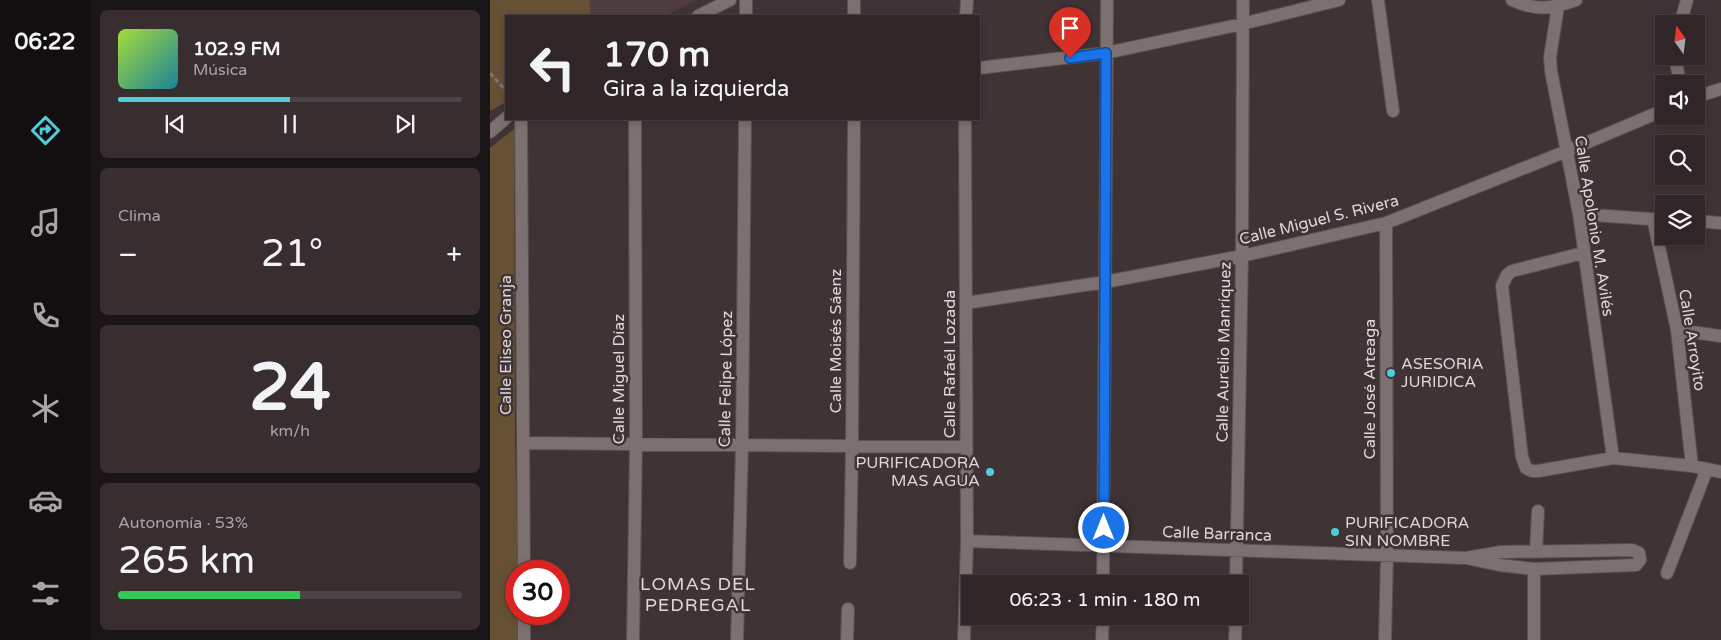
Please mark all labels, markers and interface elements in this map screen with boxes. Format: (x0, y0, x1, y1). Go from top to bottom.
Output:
pin (1049, 7, 1091, 58)
icon: arrive (1056, 14, 1084, 42)
north arrow (1655, 15, 1705, 65)
map controls (1655, 15, 1705, 245)
text: 06:22 (15, 29, 75, 55)
text: 170 m (603, 34, 710, 76)
icon: left (520, 35, 585, 100)
text: 102.9 FM (193, 38, 281, 60)
text: Música (193, 60, 247, 80)
button: sound (1655, 75, 1705, 125)
text: Gira a la izquierda (603, 76, 789, 102)
icon: previous (161, 110, 189, 138)
icon: pause (276, 110, 304, 138)
icon: next (391, 110, 419, 138)
icon: directions (28, 113, 63, 148)
street label: Calle Apolonio M. Avilés (1570, 134, 1618, 318)
button: search (1655, 135, 1705, 185)
street label: Calle Miguel S. Rivera (1237, 190, 1401, 250)
button: layers (1655, 195, 1705, 245)
icon: music (28, 205, 63, 240)
text: Clima (118, 206, 161, 226)
text: 21° (261, 231, 323, 277)
text: − (118, 238, 138, 272)
text: + (446, 238, 462, 272)
street label: Calle Aurelio Manríquez (1212, 261, 1236, 443)
street label: Calle Moisés Sáenz (826, 269, 846, 413)
street label: Calle Eliseo Granja (496, 275, 516, 415)
street label: Calle Arroyito (1674, 288, 1710, 392)
street label: Calle Rafaél Lozada (940, 290, 960, 438)
icon: phone (28, 298, 63, 333)
street label: Calle Felipe López (715, 310, 737, 448)
street label: Calle Miguel Díaz (609, 314, 629, 444)
street label: Calle José Arteaga (1360, 319, 1380, 459)
text: 24 (249, 349, 331, 428)
place label: ASESORIA JURIDICA (1401, 354, 1484, 392)
marker: ASESORIA JURIDICA (1385, 367, 1397, 379)
icon: climate (28, 391, 63, 426)
text: km/h (270, 421, 310, 441)
place label: PURIFICADORA MAS AGUA (855, 453, 980, 491)
marker: PURIFICADORA MAS AGUA (984, 466, 996, 478)
icon: car (28, 483, 63, 518)
position arrow (1077, 501, 1129, 553)
text: Autonomía · 53% (118, 513, 248, 533)
place label: PURIFICADORA SIN NOMBRE (1345, 513, 1470, 551)
street label: Calle Barranca (1162, 522, 1272, 546)
marker: PURIFICADORA SIN NOMBRE (1329, 526, 1341, 538)
text: 265 km (118, 538, 255, 584)
speed limit sign: 30 (505, 560, 570, 625)
district label: LOMAS DEL PEDREGAL (640, 573, 756, 616)
icon: filters (28, 576, 63, 611)
text: 06:23 · 1 min · 180 m (1009, 589, 1201, 611)

